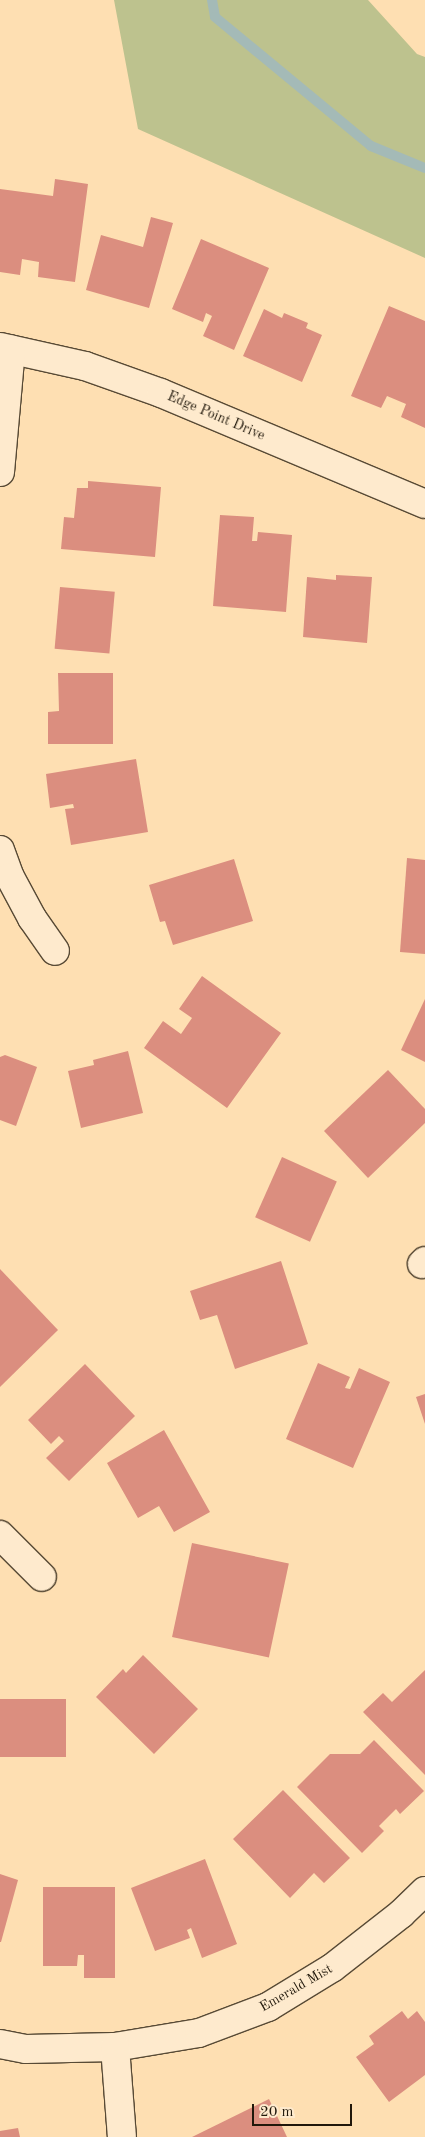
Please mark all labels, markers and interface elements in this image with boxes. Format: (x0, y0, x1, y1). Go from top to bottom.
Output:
street label: Edge Point Drive (165, 388, 267, 444)
street label: Emerald Mist (257, 1960, 335, 2016)
scale bar (255, 2094, 355, 2126)
text: 20 m (260, 2105, 294, 2120)

